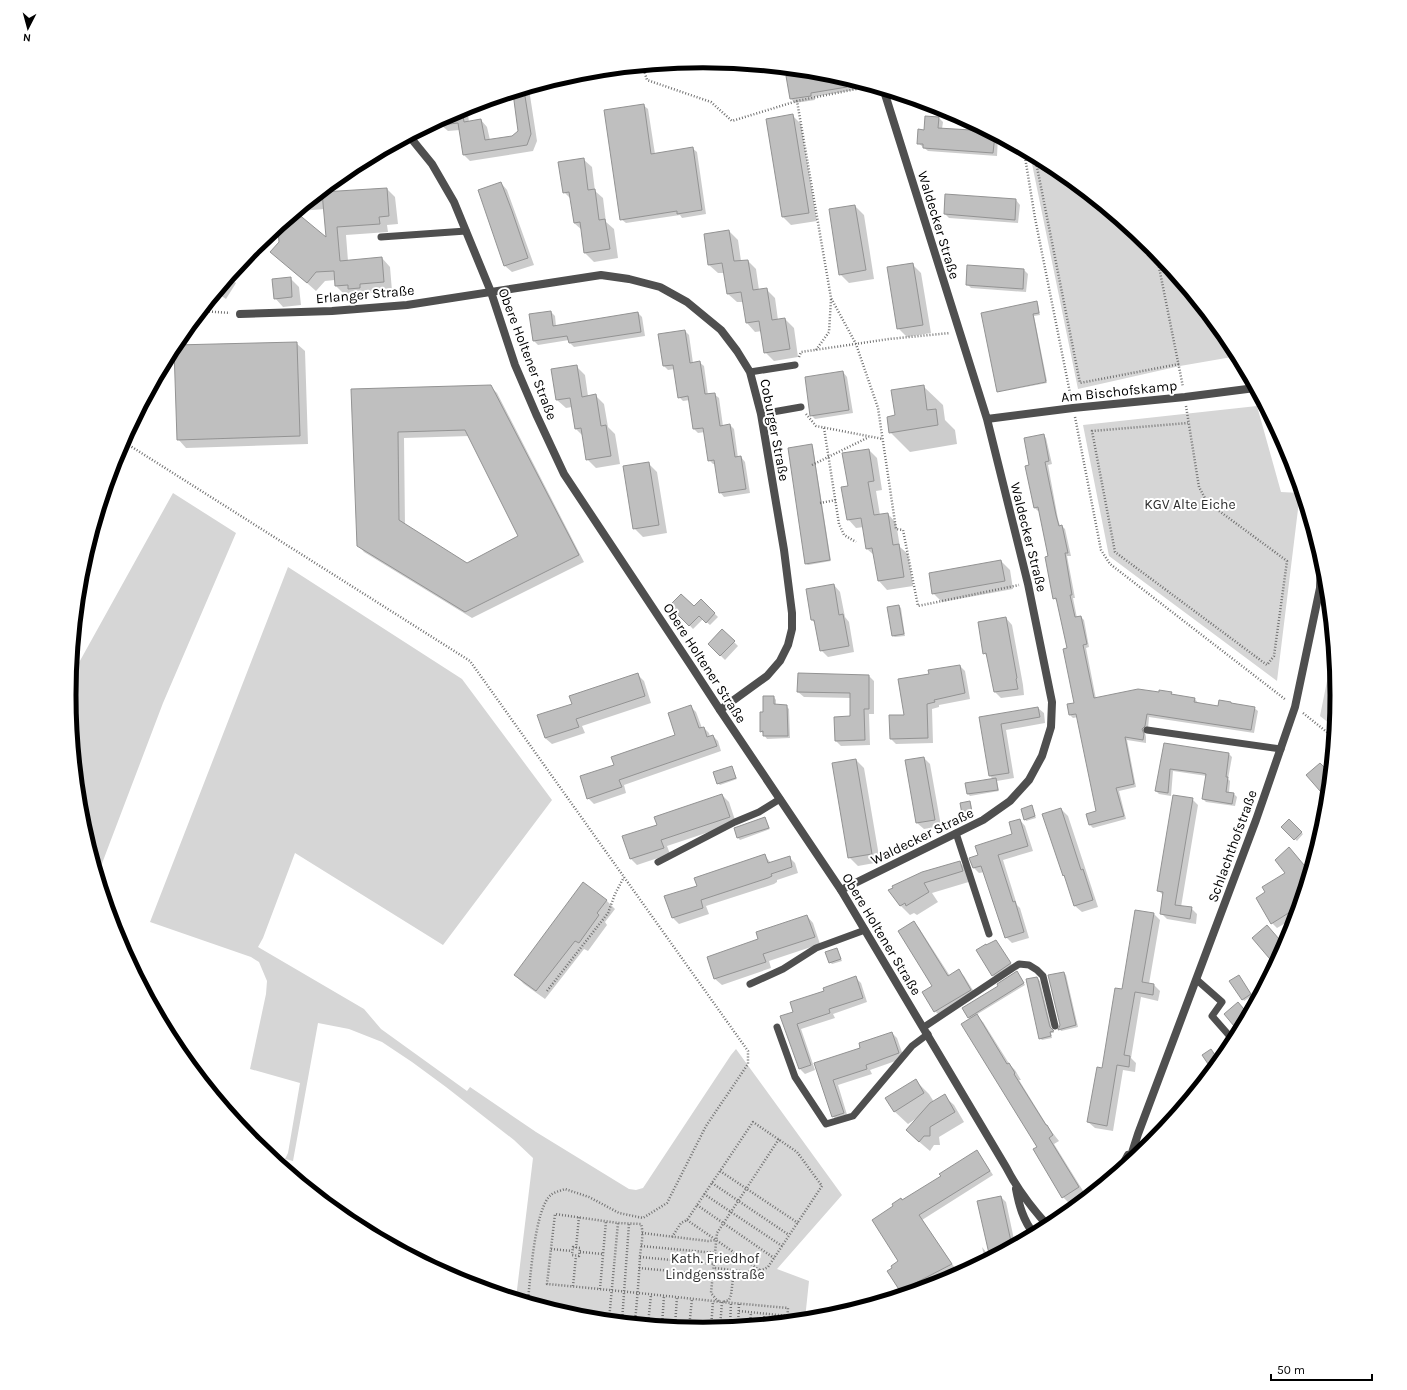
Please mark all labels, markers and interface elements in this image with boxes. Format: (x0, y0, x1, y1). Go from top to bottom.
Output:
north arrow (8, 8, 48, 48)
text: N (22, 31, 32, 44)
street label: Waldecker Straße (914, 169, 963, 281)
street label: Erlanger Straße (315, 282, 415, 307)
street label: Obere Holtener Straße (495, 286, 561, 422)
street label: Am Bischofskamp (1060, 377, 1178, 406)
street label: Coburger Straße (756, 378, 793, 483)
street label: Waldecker Straße (1007, 481, 1050, 594)
park label: KGV Alte Eiche (1144, 496, 1236, 513)
street label: Obere Holtener Straße (659, 600, 750, 727)
street label: Schlachthofstraße (1204, 788, 1261, 905)
street label: Waldecker Straße (868, 804, 976, 869)
street label: Obere Holtener Straße (838, 870, 925, 999)
park label: Kath. Friedhof Lindgensstraße (665, 1250, 765, 1283)
scale bar (1271, 1356, 1372, 1382)
text: 50 m (1277, 1363, 1305, 1377)

